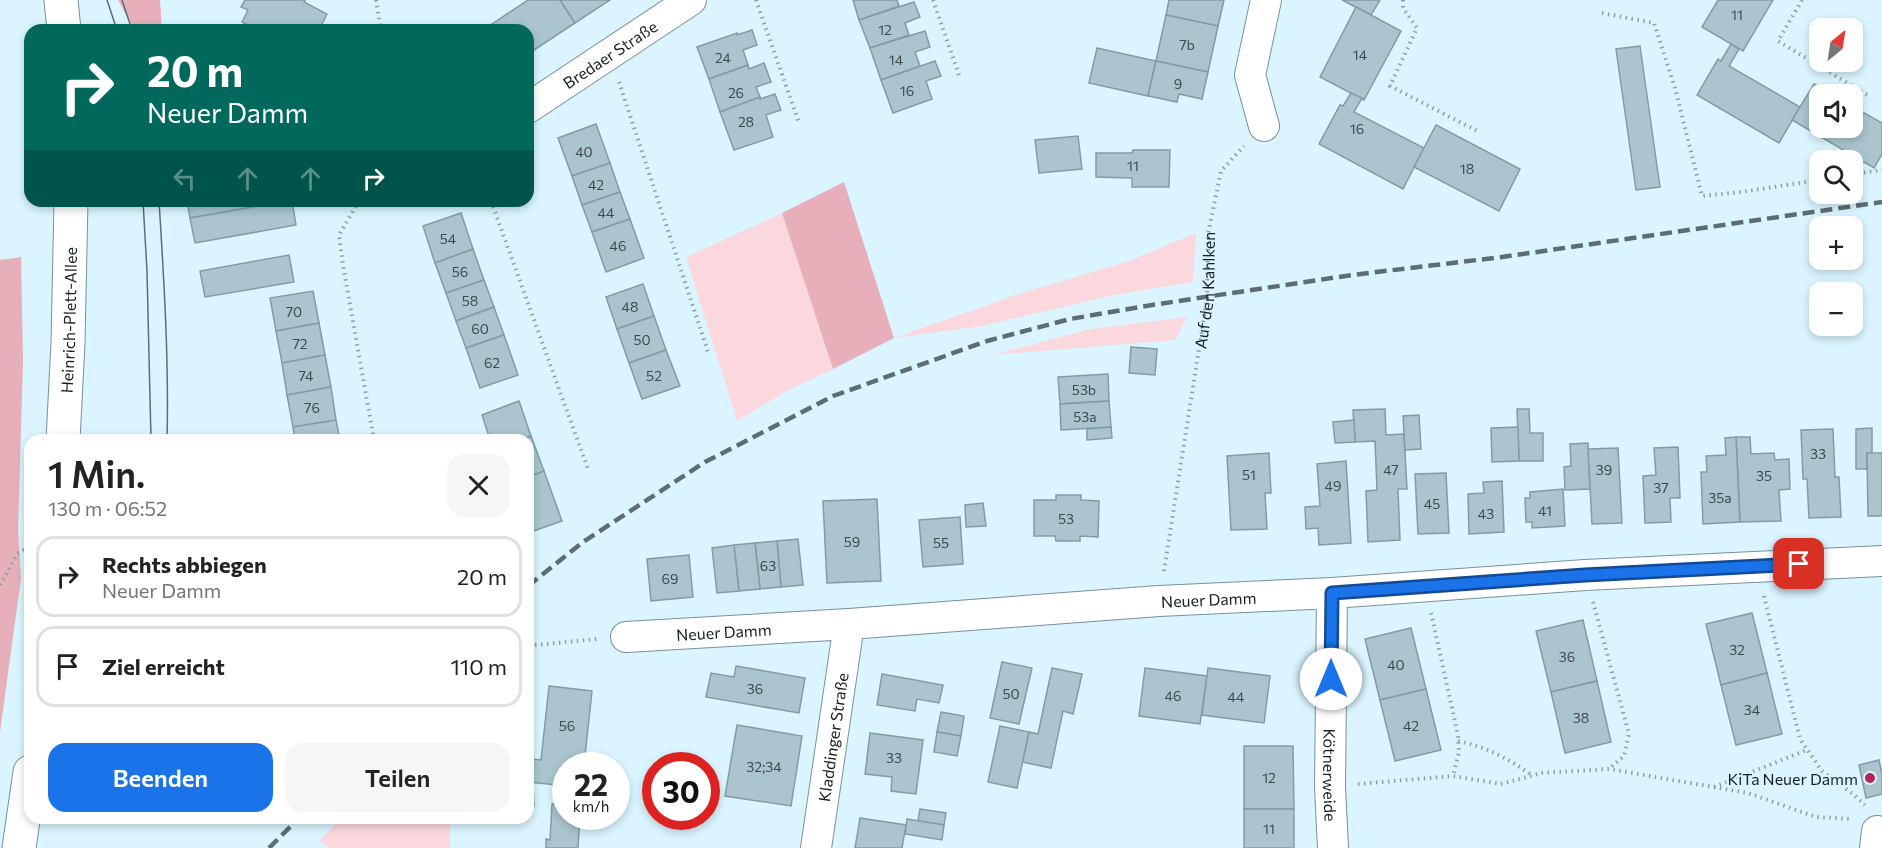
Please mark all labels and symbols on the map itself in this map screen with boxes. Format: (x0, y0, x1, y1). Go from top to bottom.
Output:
house number: 11 (1731, 6, 1743, 23)
street label: Bredaer Straße (559, 16, 660, 92)
north arrow (1809, 18, 1863, 72)
house number: 12 (878, 21, 892, 38)
house number: 7b (1179, 36, 1195, 53)
house number: 14 (1353, 46, 1368, 63)
house number: 24 (715, 49, 732, 66)
house number: 14 (889, 51, 904, 68)
house number: 9 (1174, 75, 1182, 92)
house number: 16 (900, 82, 914, 99)
house number: 26 (728, 84, 744, 101)
house number: 28 (738, 113, 754, 130)
house number: 16 (1350, 120, 1364, 137)
house number: 40 (575, 143, 593, 160)
house number: 11 (1127, 157, 1139, 174)
house number: 18 (1460, 160, 1474, 177)
house number: 42 (588, 176, 604, 193)
house number: 44 (598, 204, 615, 221)
house number: 54 (440, 230, 457, 247)
street label: Auf den Kahlken (1190, 231, 1218, 350)
house number: 46 (610, 237, 626, 254)
street label: Heinrich-Plett-Allee (56, 247, 80, 394)
house number: 56 (452, 263, 468, 280)
house number: 58 (462, 292, 478, 309)
house number: 48 (622, 298, 638, 315)
house number: 70 (286, 303, 302, 320)
house number: 60 (471, 320, 489, 337)
house number: 50 (633, 331, 651, 348)
house number: 72 (292, 335, 308, 352)
house number: 62 (484, 354, 500, 371)
house number: 74 (299, 367, 314, 384)
house number: 52 (646, 367, 662, 384)
house number: 53b (1072, 381, 1096, 398)
house number: 76 (304, 399, 320, 416)
house number: 53a (1073, 408, 1097, 425)
house number: 33 (1810, 445, 1826, 462)
house number: 47 (1383, 461, 1399, 478)
house number: 39 (1596, 461, 1612, 478)
house number: 51 (1242, 466, 1256, 483)
house number: 35 (1756, 467, 1772, 484)
house number: 49 (1325, 477, 1341, 494)
house number: 37 (1653, 479, 1669, 496)
house number: 35a (1708, 489, 1732, 506)
house number: 45 (1424, 495, 1440, 512)
house number: 41 (1538, 502, 1552, 519)
house number: 43 (1478, 505, 1494, 522)
house number: 53 (1058, 510, 1074, 527)
house number: 59 (844, 533, 860, 550)
house number: 55 (933, 534, 949, 551)
pin (1773, 538, 1824, 589)
house number: 63 (760, 557, 776, 574)
house number: 69 (662, 570, 678, 587)
street label: Neuer Damm (1161, 587, 1257, 610)
street label: Neuer Damm (676, 619, 772, 644)
house number: 32 (1729, 641, 1745, 658)
position arrow (1299, 647, 1363, 711)
house number: 36 (1559, 648, 1575, 665)
house number: 40 (1387, 656, 1405, 673)
street label: Kladdinger Straße (813, 671, 851, 803)
house number: 36 (747, 680, 763, 697)
house number: 50 (1002, 685, 1020, 702)
house number: 46 (1165, 687, 1181, 704)
house number: 44 (1228, 688, 1245, 705)
house number: 34 (1744, 701, 1761, 718)
house number: 38 (1573, 709, 1589, 726)
house number: 56 (559, 717, 575, 734)
house number: 42 (1403, 717, 1419, 734)
street label: Kötnerweide (1320, 728, 1341, 822)
house number: 33 (886, 749, 902, 766)
speed limit sign: 30 (642, 752, 720, 830)
house number: 32;34 (746, 758, 782, 775)
house number: 12 (1262, 769, 1276, 786)
place label: KiTa Neuer Damm (1727, 769, 1858, 788)
marker: KiTa Neuer Damm (1863, 771, 1877, 785)
house number: 11 (1263, 820, 1275, 837)

